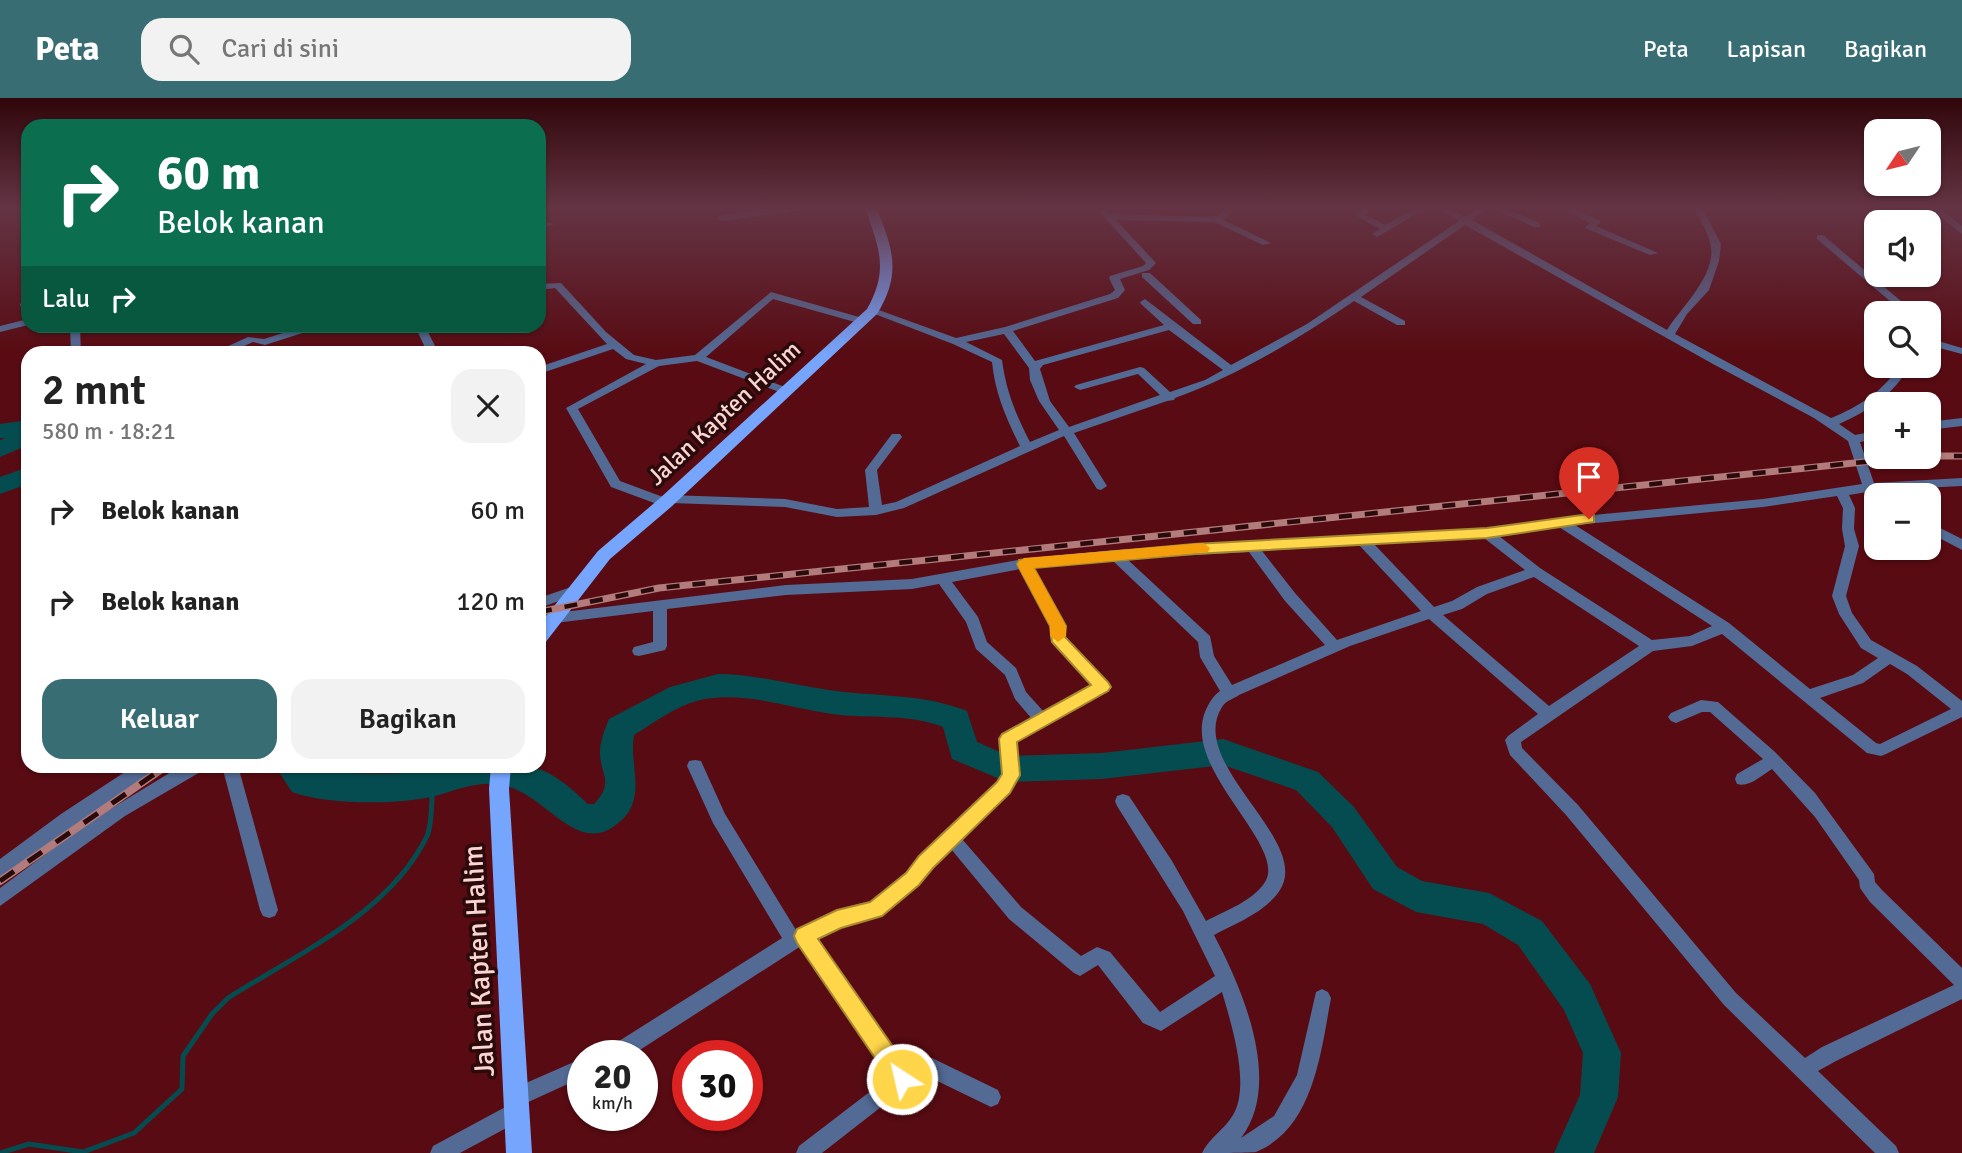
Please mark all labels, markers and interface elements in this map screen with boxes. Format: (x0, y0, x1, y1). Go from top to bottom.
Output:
search box (141, 18, 631, 81)
text: Peta (35, 29, 99, 70)
icon: search (165, 30, 203, 68)
text: Cari di sini (221, 33, 339, 65)
text: Peta (1643, 34, 1689, 64)
text: Lapisan (1727, 34, 1806, 64)
text: Bagikan (1844, 34, 1927, 64)
north arrow (1864, 119, 1941, 196)
map controls (1864, 119, 1941, 560)
text: 60 m (157, 143, 260, 203)
icon: right (42, 147, 133, 238)
text: Belok kanan (157, 203, 325, 242)
button: sound (1864, 210, 1941, 287)
icon: right (104, 280, 142, 318)
text: Lalu (42, 283, 90, 315)
button: search (1864, 301, 1941, 378)
street label: Jalan Kapten Halim (641, 334, 807, 492)
text: 2 mnt (42, 365, 146, 416)
button: close (451, 369, 525, 443)
button: + (1864, 392, 1941, 469)
text: 580 m · 18:21 (42, 417, 176, 446)
pin (1559, 447, 1619, 519)
icon: arrive (1570, 458, 1608, 496)
button: − (1864, 483, 1941, 560)
icon: right (42, 492, 80, 530)
text: Belok kanan (101, 495, 239, 527)
text: 60 m (470, 495, 525, 527)
icon: right (42, 583, 80, 621)
text: Belok kanan (101, 586, 239, 618)
text: 120 m (456, 586, 525, 618)
button: Keluar (42, 679, 277, 759)
button: Bagikan (291, 679, 525, 759)
street label: Jalan Kapten Halim (456, 844, 502, 1078)
speed limit sign: 30 (672, 1040, 763, 1131)
position arrow (865, 1042, 939, 1116)
text: 20 (594, 1055, 631, 1098)
text: km/h (592, 1092, 633, 1114)

